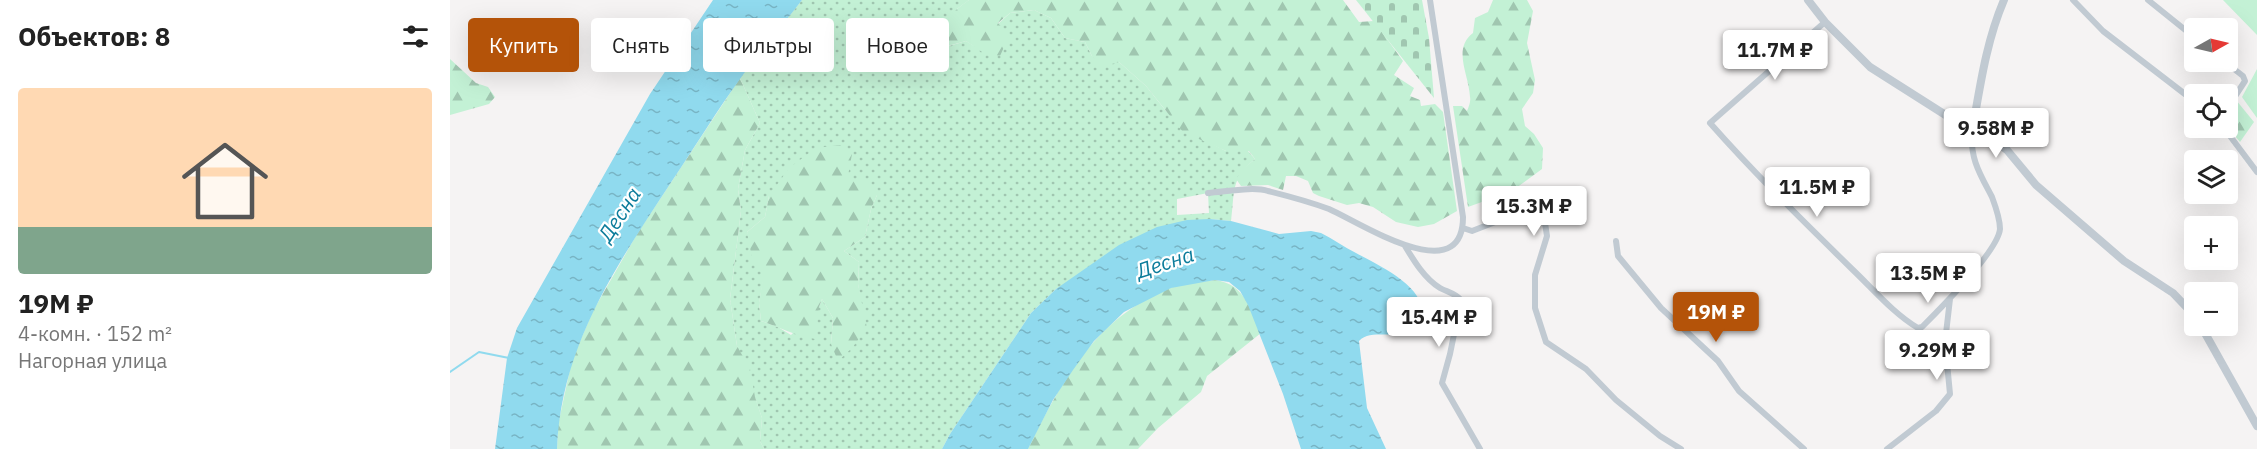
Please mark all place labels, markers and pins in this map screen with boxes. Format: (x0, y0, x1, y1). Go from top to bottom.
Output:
pin: 11.7M ₽ (1720, 30, 1830, 81)
pin: 9.58M ₽ (1941, 108, 2051, 159)
pin: 11.5M ₽ (1762, 167, 1872, 218)
pin: 15.3M ₽ (1479, 186, 1589, 237)
pin: 13.5M ₽ (1873, 253, 1983, 304)
pin: 19M ₽ (1674, 292, 1758, 343)
pin: 15.4M ₽ (1384, 297, 1494, 348)
pin: 9.29M ₽ (1882, 330, 1992, 381)

